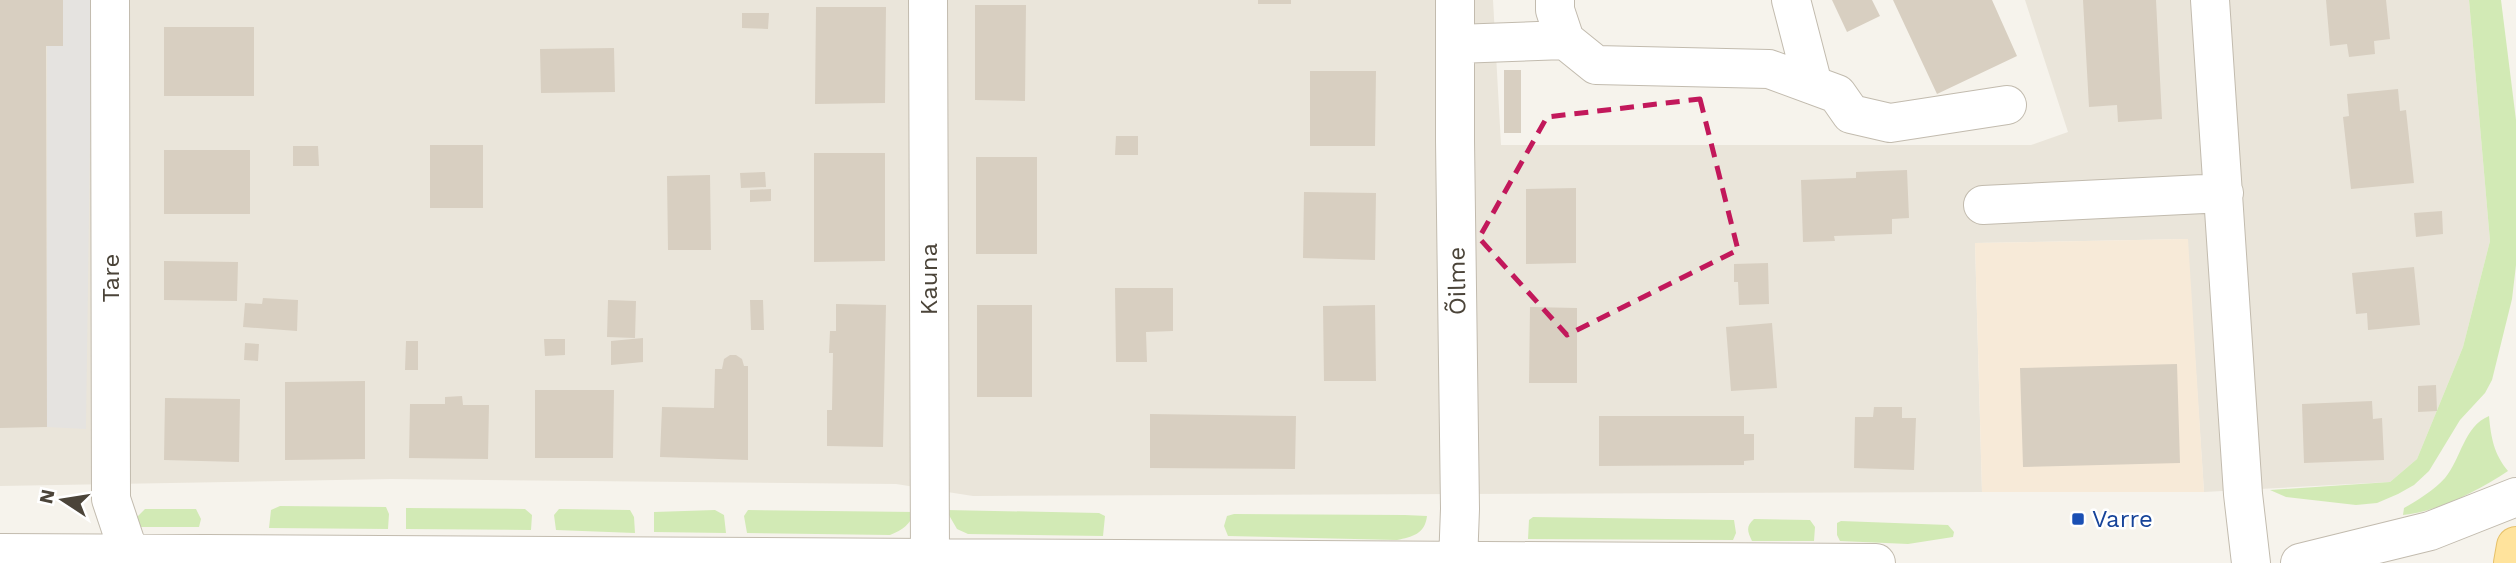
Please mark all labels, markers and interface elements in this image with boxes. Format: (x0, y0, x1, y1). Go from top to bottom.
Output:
street label: Kauna (915, 243, 943, 315)
street label: Õilme (1442, 247, 1472, 315)
street label: Tare (97, 254, 125, 302)
north arrow (28, 465, 98, 535)
text: N (34, 487, 60, 506)
place label: Varre (2092, 505, 2153, 533)
marker: Varre (2070, 511, 2086, 527)

